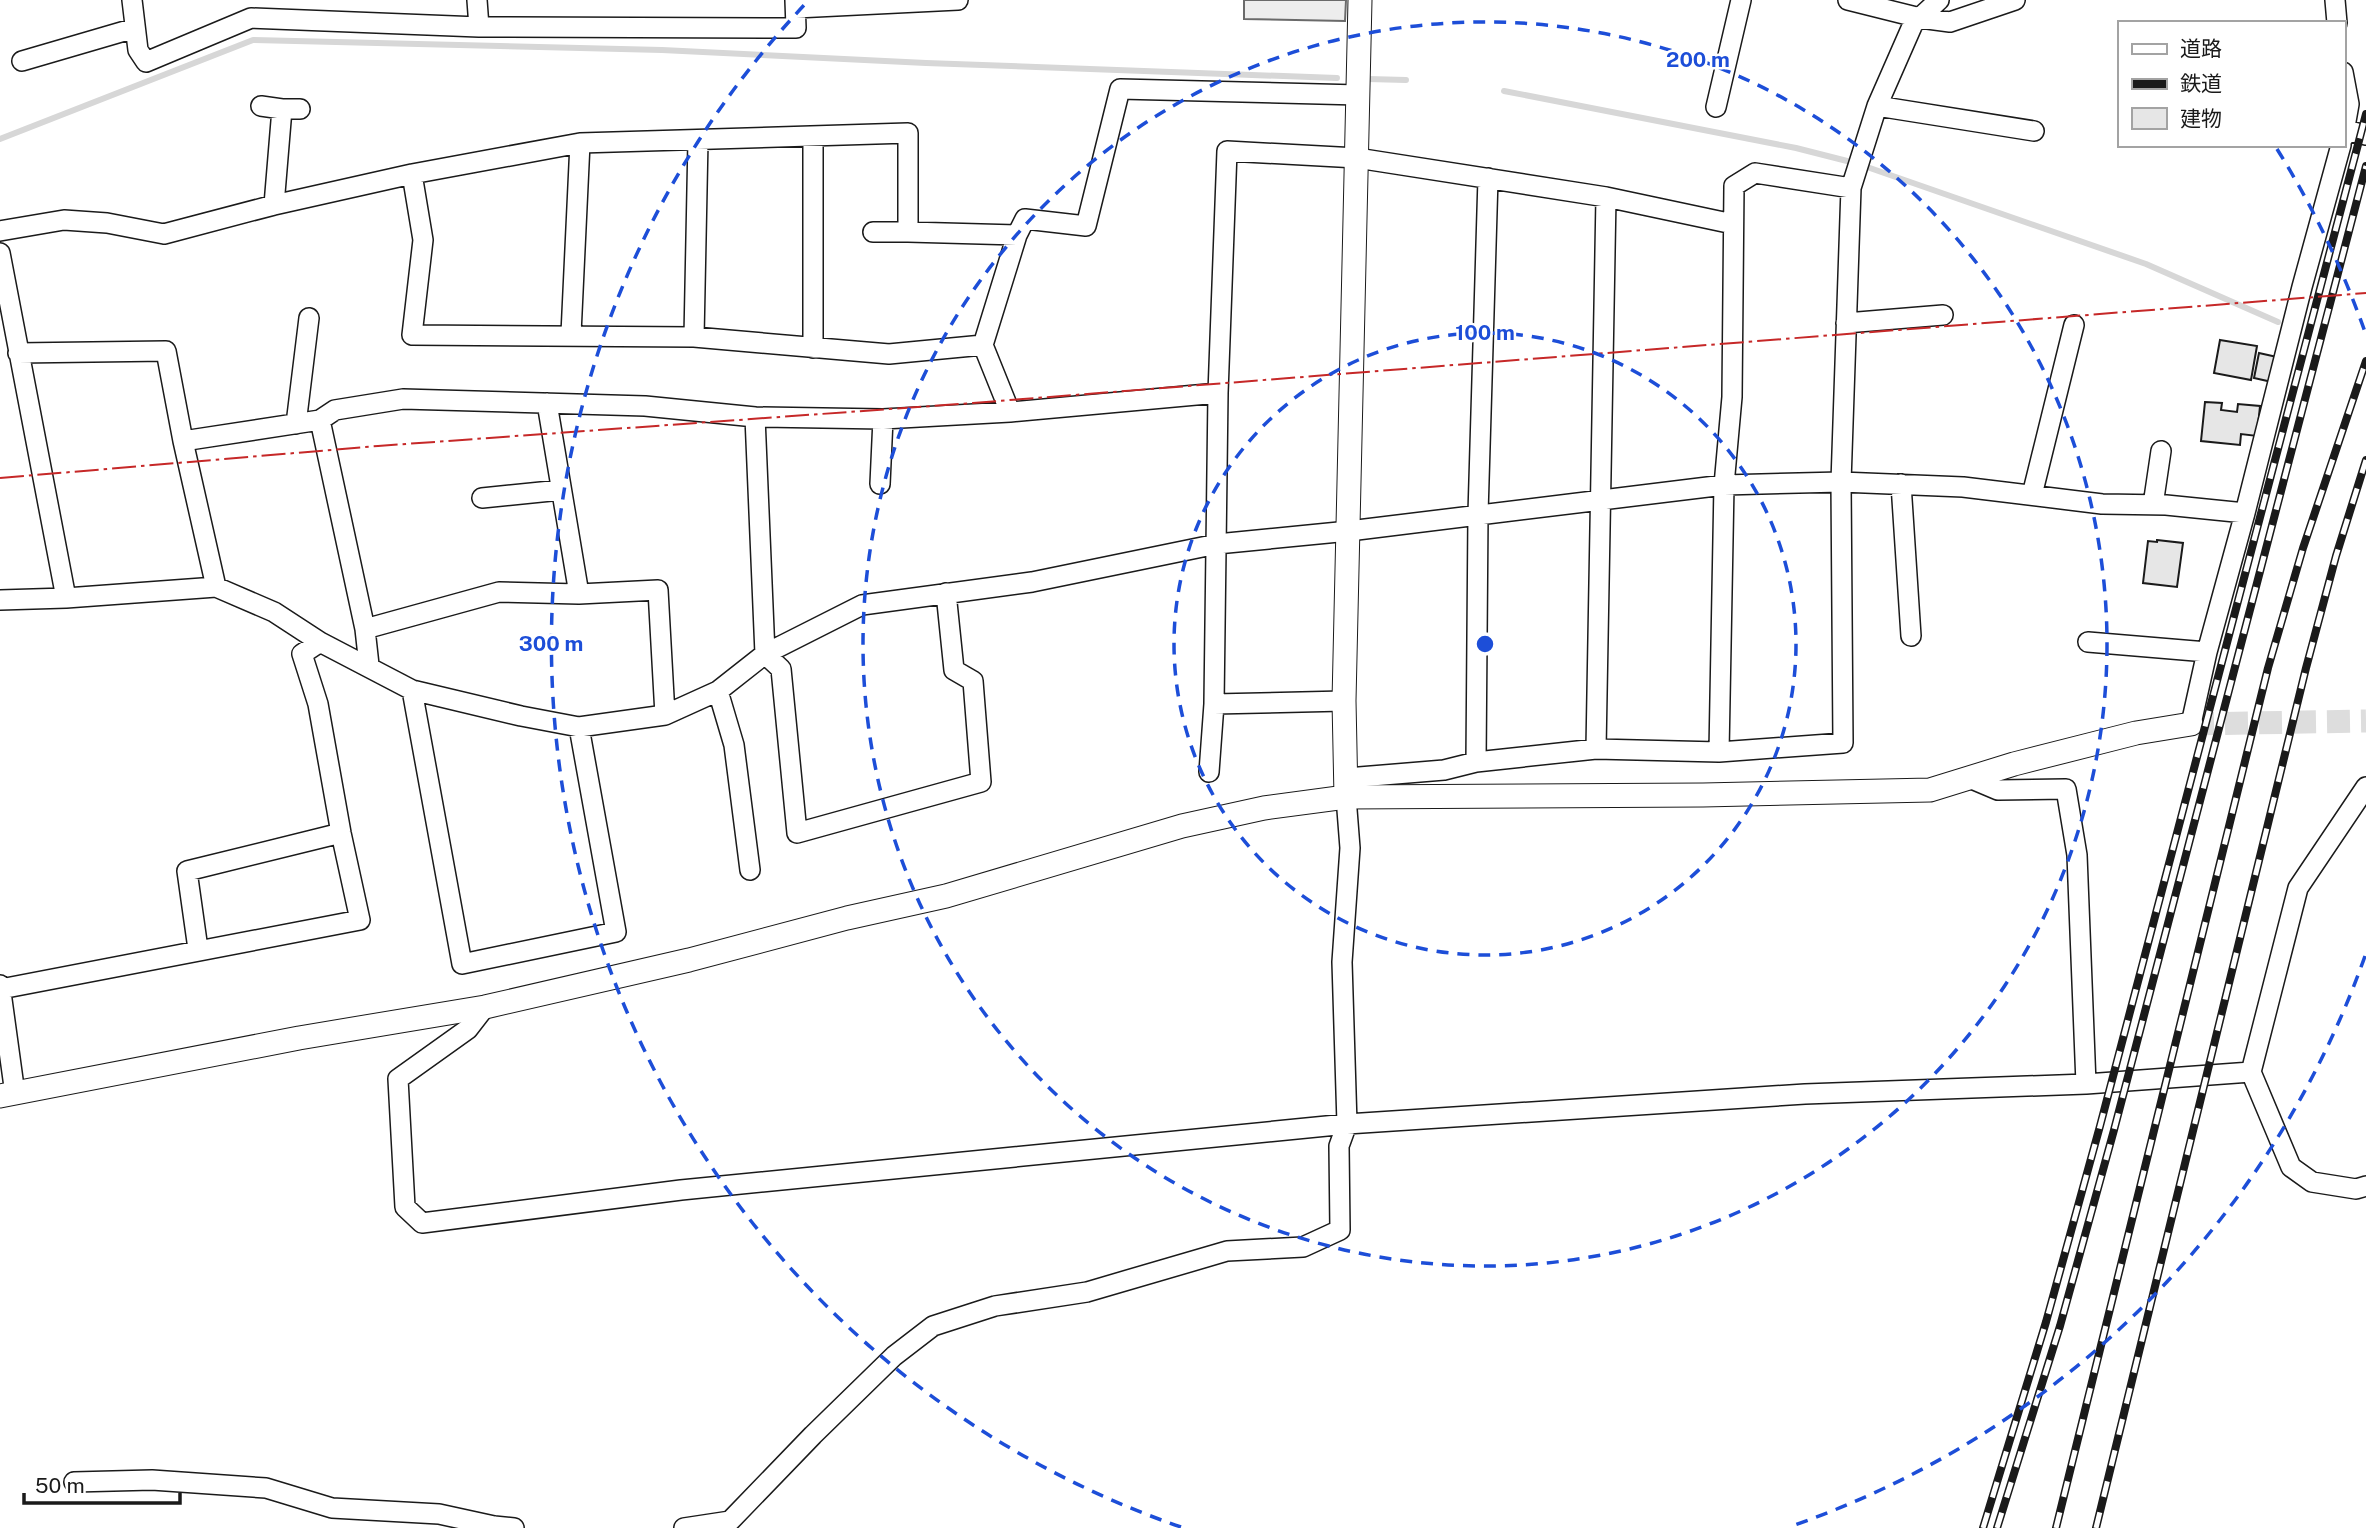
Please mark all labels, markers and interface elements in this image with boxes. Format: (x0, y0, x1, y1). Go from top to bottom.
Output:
legend (2118, 21, 2345, 147)
text: 道路 (2180, 36, 2222, 61)
text: 200 m (1666, 47, 1730, 72)
text: 鉄道 (2180, 71, 2222, 96)
text: 建物 (2180, 106, 2222, 131)
text: 100 m (1455, 320, 1515, 345)
text: 300 m (519, 631, 583, 656)
centre of rings (1473, 632, 1497, 656)
scale bar (24, 1462, 180, 1506)
text: 50 m (35, 1473, 85, 1498)

